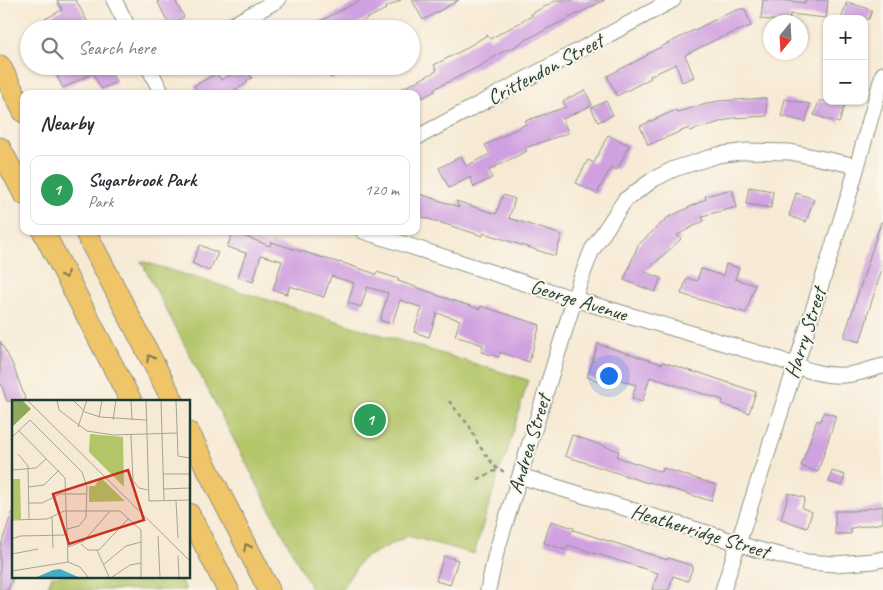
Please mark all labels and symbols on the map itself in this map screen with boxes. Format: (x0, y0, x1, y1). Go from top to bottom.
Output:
north arrow (763, 15, 808, 60)
street label: Crittendon Street (483, 26, 610, 110)
one-way arrow (59, 269, 69, 278)
street label: George Avenue (528, 273, 632, 327)
street label: Harry Street (778, 282, 833, 382)
one-way arrow (146, 354, 156, 363)
your location (596, 363, 622, 389)
street label: Andrea Street (502, 389, 557, 496)
inset map (12, 400, 190, 578)
pin: 1 (354, 401, 386, 439)
street label: Heatherridge Street (628, 498, 775, 565)
one-way arrow (243, 543, 253, 552)

